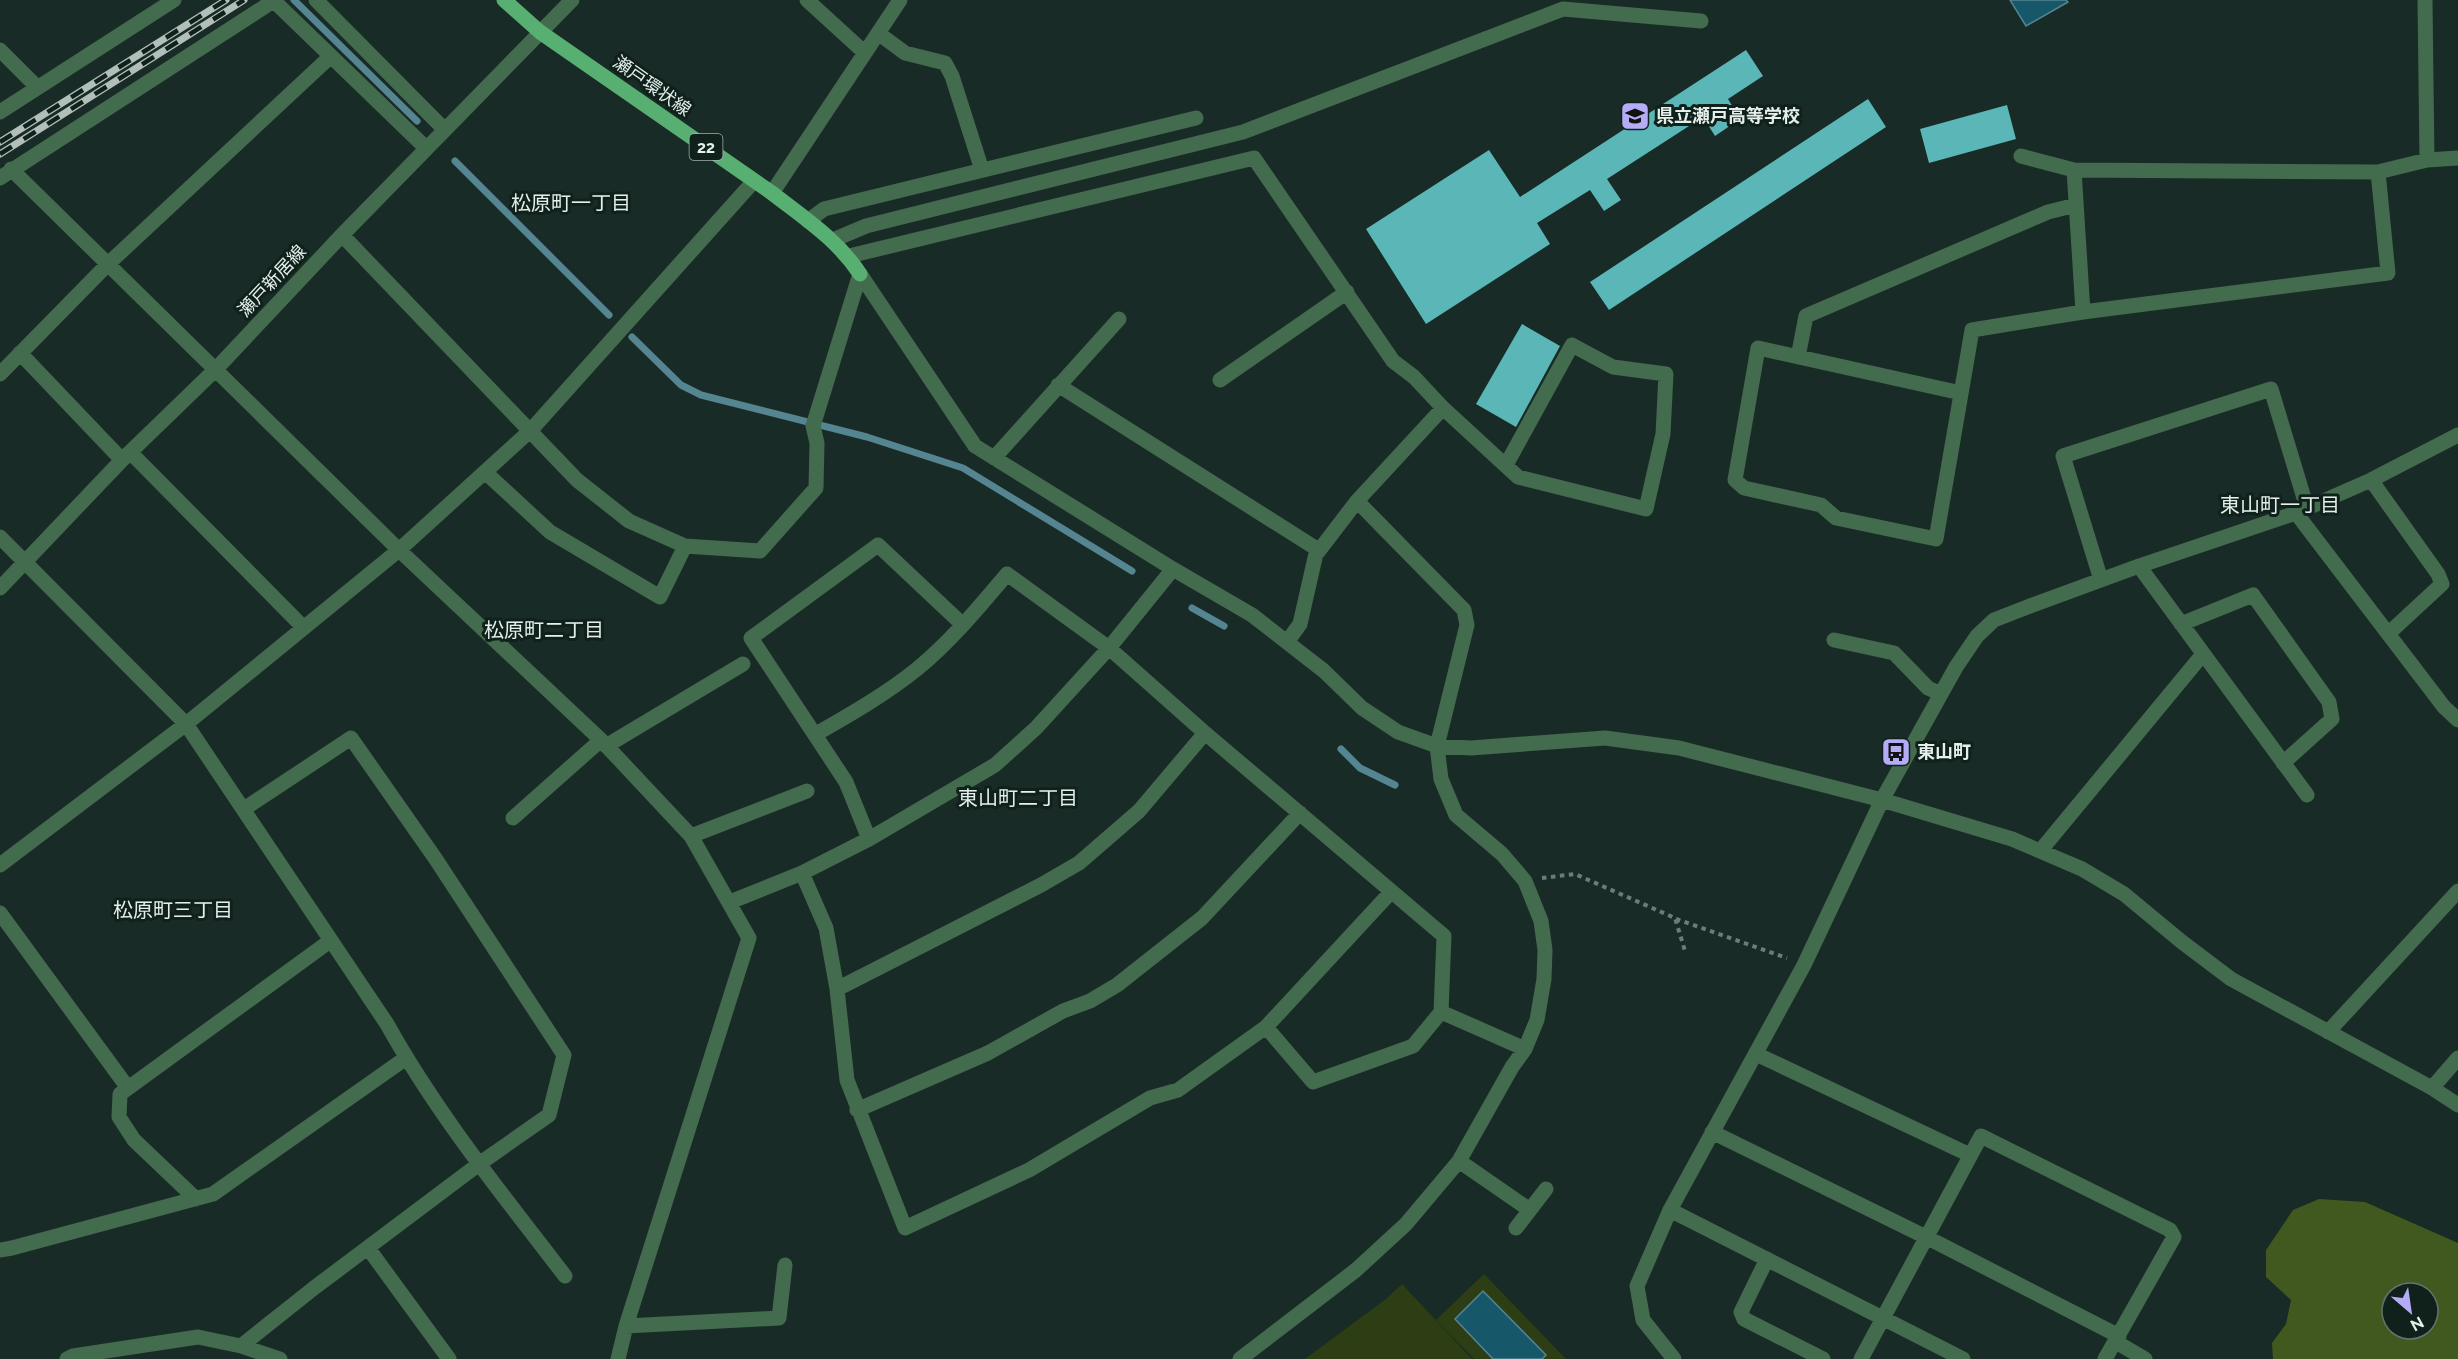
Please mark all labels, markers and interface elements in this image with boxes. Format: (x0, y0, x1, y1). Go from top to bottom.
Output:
street label: 瀬戸環状線 (609, 51, 695, 120)
school or university icon: 県立瀬戸高等学校 (1619, 100, 1651, 132)
place label: 県立瀬戸高等学校 (1656, 105, 1800, 126)
road number: 22 (690, 134, 722, 160)
district label: 松原町一丁目 (511, 191, 631, 215)
street label: 瀬戸新居線 (233, 241, 310, 321)
district label: 東山町一丁目 (2220, 493, 2340, 517)
district label: 松原町二丁目 (484, 618, 604, 642)
bus stop icon: 東山町 (1880, 736, 1912, 768)
place label: 東山町 (1917, 741, 1971, 762)
district label: 東山町二丁目 (958, 786, 1078, 810)
district label: 松原町三丁目 (113, 898, 233, 922)
north arrow (2380, 1281, 2440, 1341)
text: N (2407, 1312, 2427, 1335)

